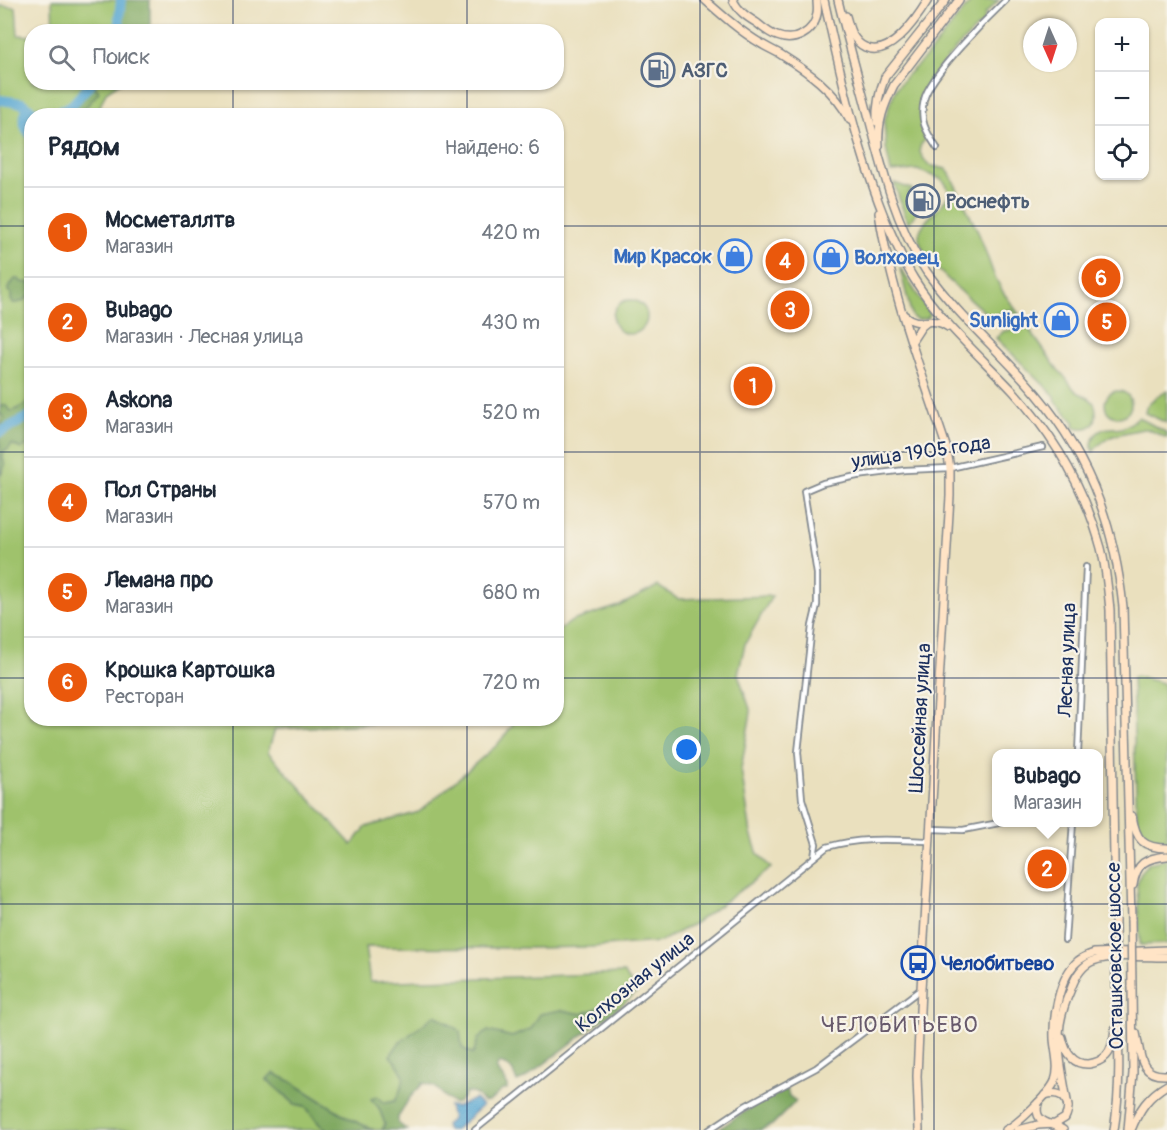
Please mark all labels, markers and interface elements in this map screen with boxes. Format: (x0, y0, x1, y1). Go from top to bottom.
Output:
north arrow (1023, 18, 1077, 72)
map controls (1095, 18, 1149, 180)
button: + (1095, 18, 1149, 72)
search box (24, 24, 564, 90)
icon: search (45, 41, 78, 74)
text: Поиск (93, 43, 150, 71)
fuel station icon: АЗГС (640, 52, 676, 88)
place label: АЗГС (681, 58, 728, 83)
button: − (1095, 72, 1149, 126)
button: locate (1095, 126, 1149, 180)
text: Рядом (48, 131, 120, 163)
text: Найдено: 6 (445, 135, 540, 160)
fuel station icon: Роснефть (905, 183, 941, 219)
place label: Роснефть (946, 189, 1030, 214)
text: Мосметаллтв (105, 206, 235, 234)
text: 1 (64, 220, 71, 245)
text: 420 m (481, 220, 540, 245)
text: Магазин (105, 234, 173, 259)
shop icon: Мир Красок (717, 238, 753, 274)
pin: 4 (766, 238, 804, 284)
shop icon: Волховец (813, 239, 849, 275)
place label: Мир Красок (613, 244, 712, 269)
place label: Волховец (854, 245, 940, 270)
pin: 6 (1082, 256, 1120, 300)
pin: 3 (770, 288, 810, 332)
text: Bubago (105, 296, 172, 324)
pin: 5 (1088, 300, 1126, 344)
shop icon: Sunlight (1043, 302, 1079, 338)
place label: Sunlight (969, 308, 1039, 333)
text: 2 (62, 310, 73, 335)
text: 430 m (481, 310, 540, 335)
text: Магазин · Лесная улица (105, 324, 303, 349)
pin: 1 (734, 364, 772, 408)
text: Askona (105, 386, 173, 414)
text: 3 (62, 400, 73, 425)
text: 520 m (482, 400, 540, 425)
text: Магазин (105, 414, 173, 439)
street label: улица 1905 года (849, 430, 992, 474)
text: Пол Страны (105, 476, 217, 504)
text: 4 (62, 490, 73, 515)
text: 570 m (483, 490, 540, 515)
text: Магазин (105, 504, 173, 529)
text: Лемана про (105, 566, 213, 594)
text: 5 (62, 580, 73, 605)
text: 680 m (483, 580, 540, 605)
text: Магазин (105, 594, 173, 619)
street label: Лесная улица (1052, 602, 1081, 719)
street label: Шоссейная улица (904, 643, 936, 793)
text: Крошка Картошка (105, 656, 275, 684)
text: 6 (62, 670, 73, 695)
text: 720 m (482, 670, 540, 695)
text: Ресторан (105, 684, 184, 709)
your location (672, 735, 701, 764)
popup (992, 749, 1103, 827)
text: Bubago (1013, 762, 1081, 790)
text: Магазин (1013, 790, 1082, 815)
pin: 2 (1028, 846, 1066, 892)
street label: Осташковское шоссе (1101, 862, 1129, 1050)
street label: Колхозная улица (570, 926, 700, 1038)
bus stop icon: Челобитьево (900, 945, 936, 981)
place label: Челобитьево (941, 951, 1054, 976)
district label: ЧЕЛОБИТЬЕВО (821, 1011, 979, 1039)

